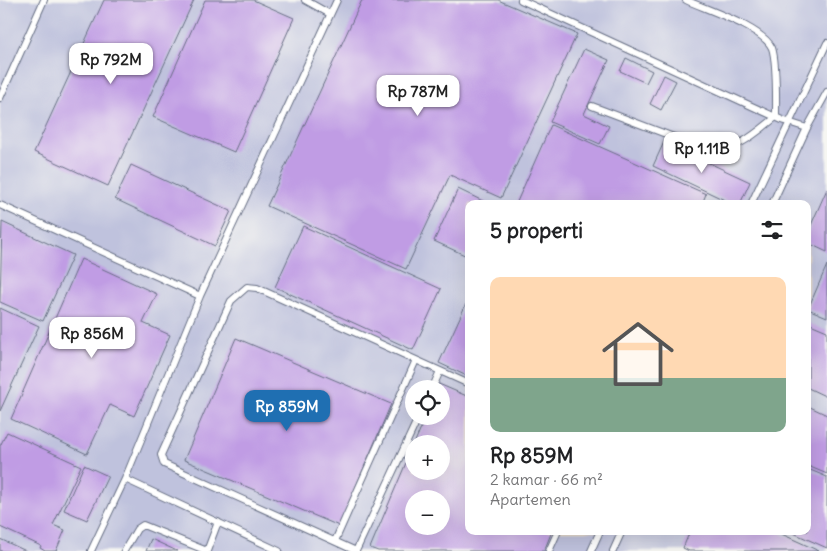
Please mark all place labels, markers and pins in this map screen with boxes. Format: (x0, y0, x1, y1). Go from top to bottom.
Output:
pin: Rp 792M (65, 42, 157, 85)
pin: Rp 787M (372, 74, 464, 117)
pin: Rp 1.11B (650, 132, 754, 174)
pin: Rp 856M (46, 316, 138, 359)
pin: Rp 859M (241, 390, 333, 432)

